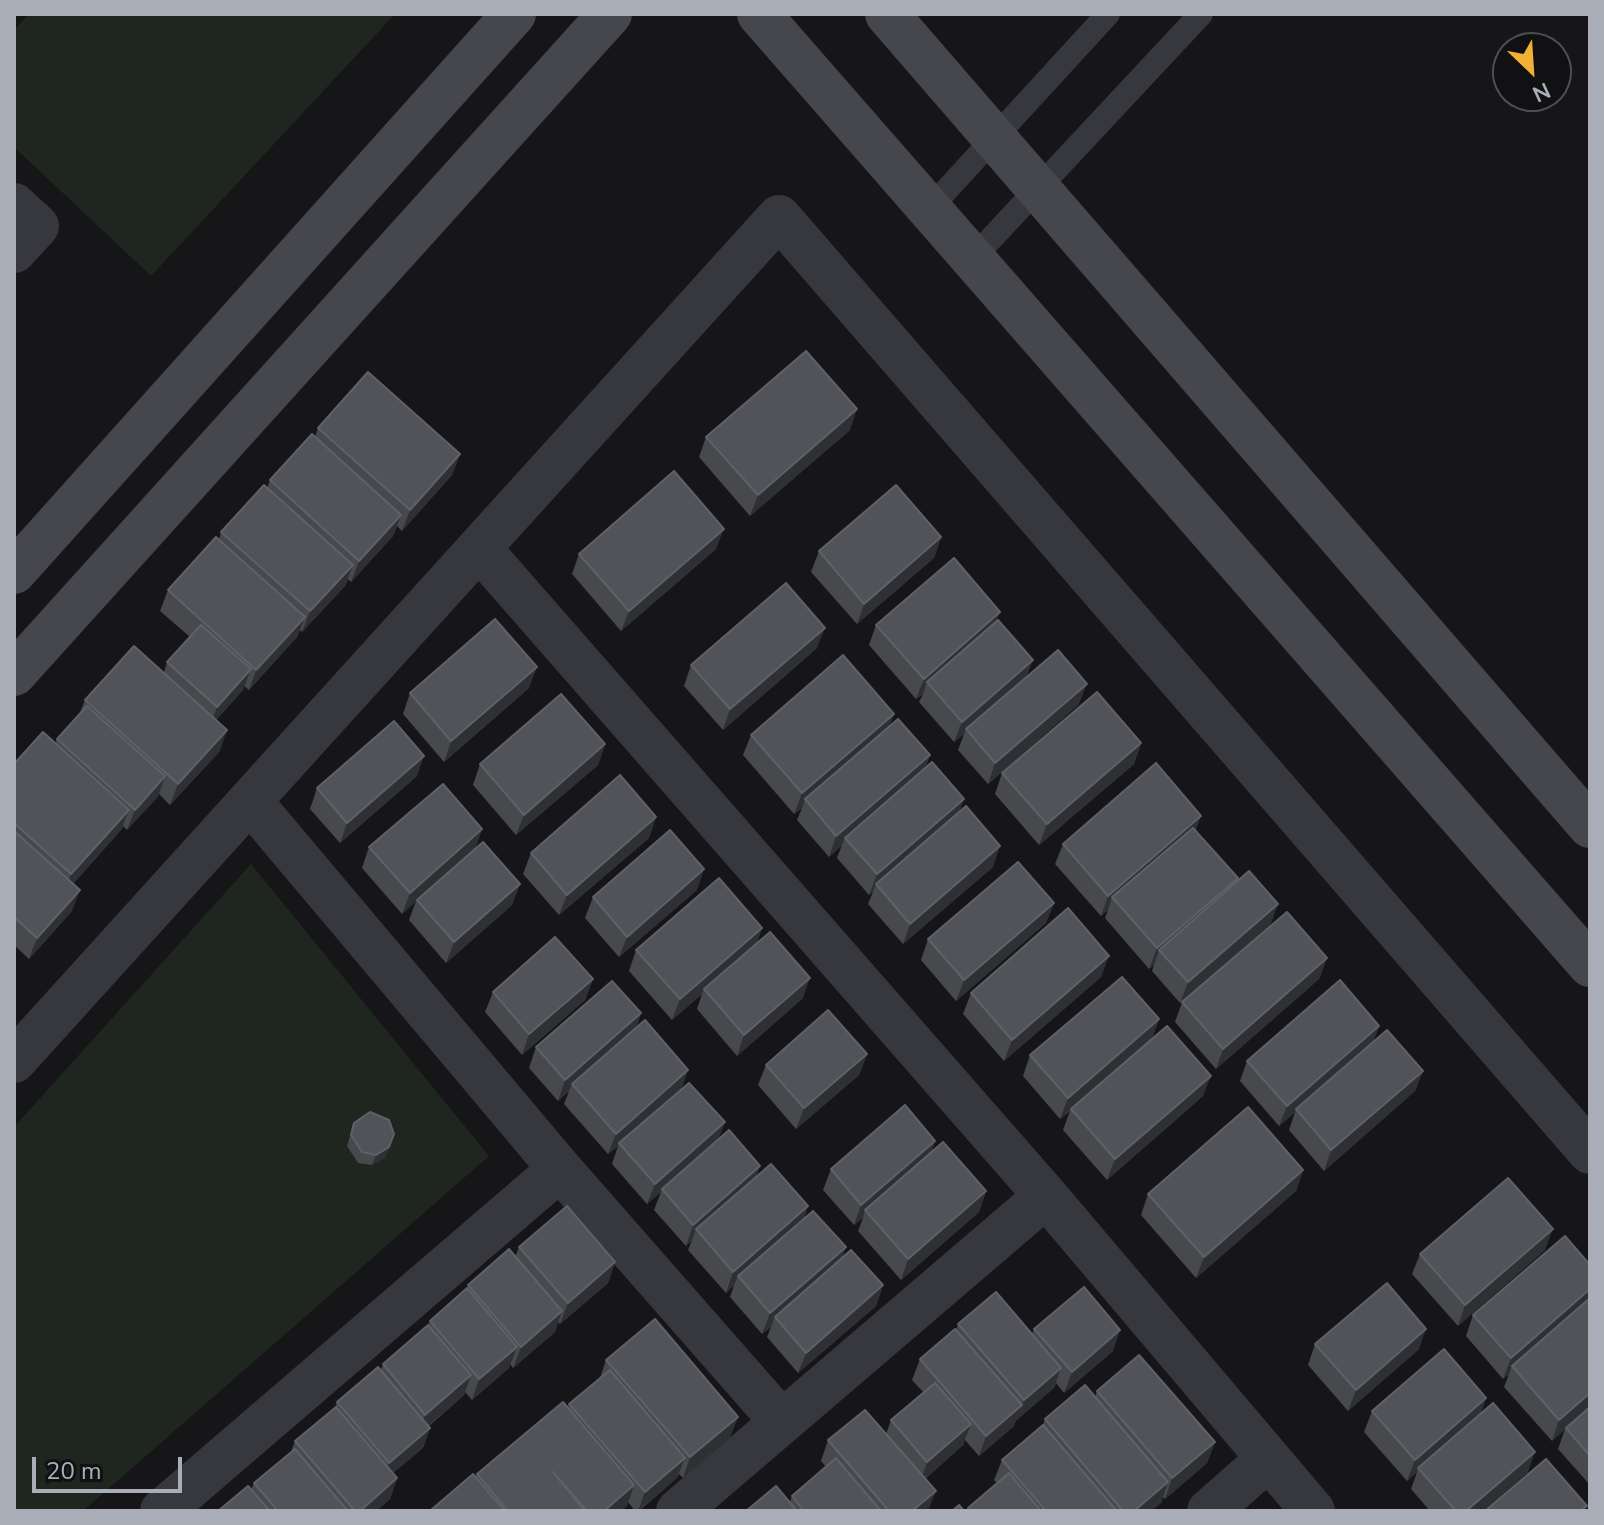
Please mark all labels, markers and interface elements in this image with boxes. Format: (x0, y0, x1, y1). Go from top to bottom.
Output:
north arrow (1492, 32, 1572, 112)
text: N (1527, 75, 1555, 109)
scale bar (36, 1441, 186, 1491)
text: 20 m (46, 1455, 102, 1487)

